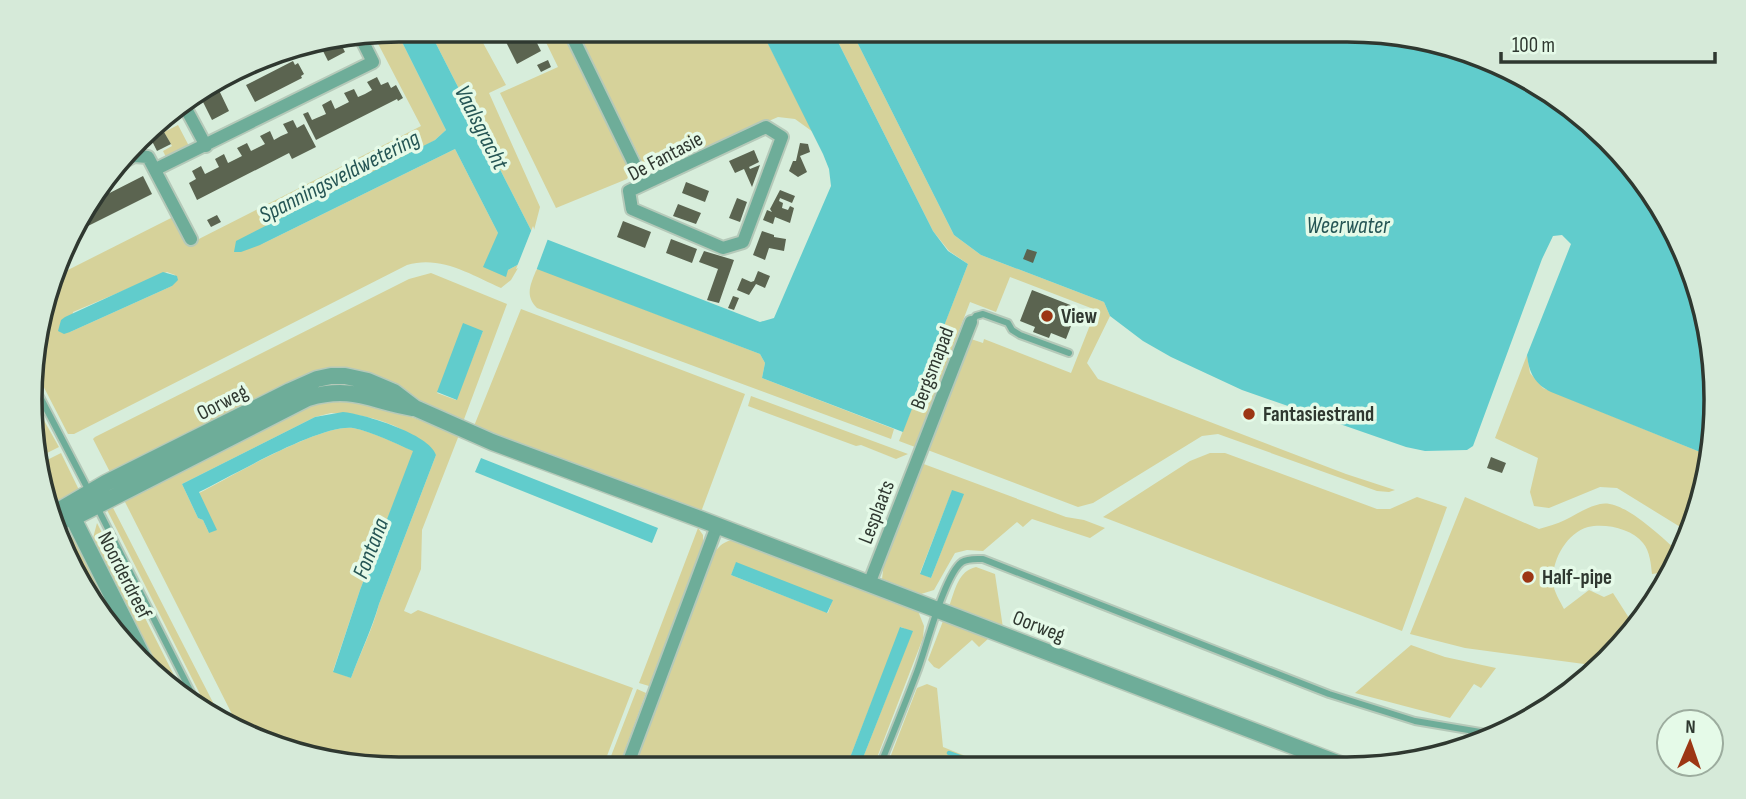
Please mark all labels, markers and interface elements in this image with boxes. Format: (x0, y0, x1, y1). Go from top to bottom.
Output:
scale bar (1501, 21, 1714, 65)
text: 100 m (1512, 33, 1555, 58)
water label: Vaalsgracht (448, 81, 515, 175)
water label: Spanningsveldwetering (255, 124, 425, 229)
street label: De Fantasie (624, 126, 707, 187)
water label: Weerwater (1306, 212, 1391, 240)
place label: View (1061, 304, 1097, 329)
marker: View (1039, 308, 1055, 324)
street label: Bergsmapad (905, 323, 960, 413)
street label: Oorweg (193, 379, 252, 426)
place label: Fantasiestrand (1263, 402, 1374, 427)
marker: Fantasiestrand (1241, 406, 1257, 422)
street label: Lesplaats (853, 477, 900, 548)
water label: Fontana (347, 514, 395, 582)
street label: Noorderdreef (92, 528, 157, 624)
place label: Half-pipe (1542, 565, 1612, 590)
marker: Half-pipe (1520, 569, 1536, 585)
street label: Oorweg (1009, 605, 1068, 648)
north arrow (1655, 708, 1725, 778)
text: N (1685, 716, 1696, 739)

